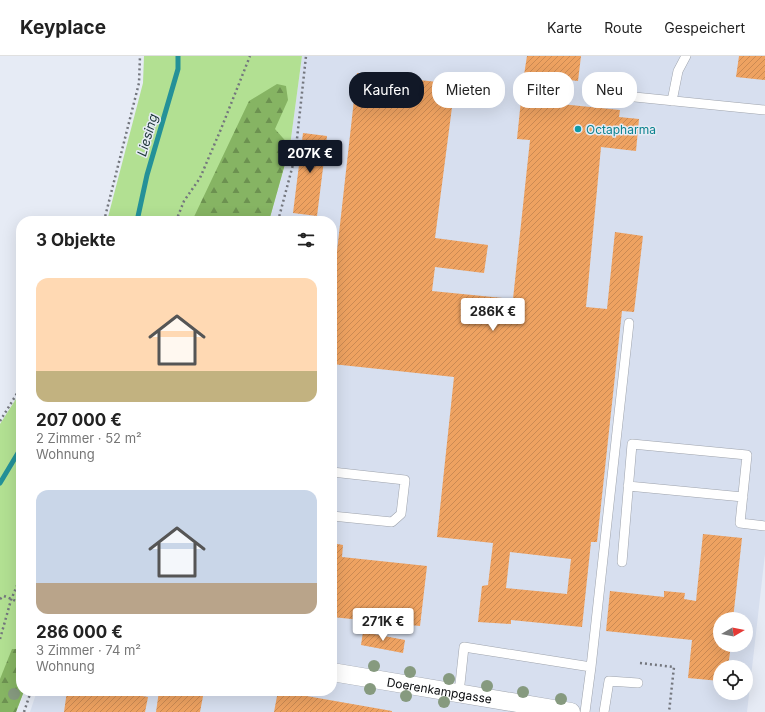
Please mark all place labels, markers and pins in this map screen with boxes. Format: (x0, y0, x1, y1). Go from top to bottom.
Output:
place label: Octapharma (586, 122, 656, 137)
marker: Octapharma (573, 124, 583, 134)
pin: 207K € (277, 140, 343, 174)
pin: 286K € (460, 298, 526, 332)
pin: 271K € (350, 608, 416, 642)

